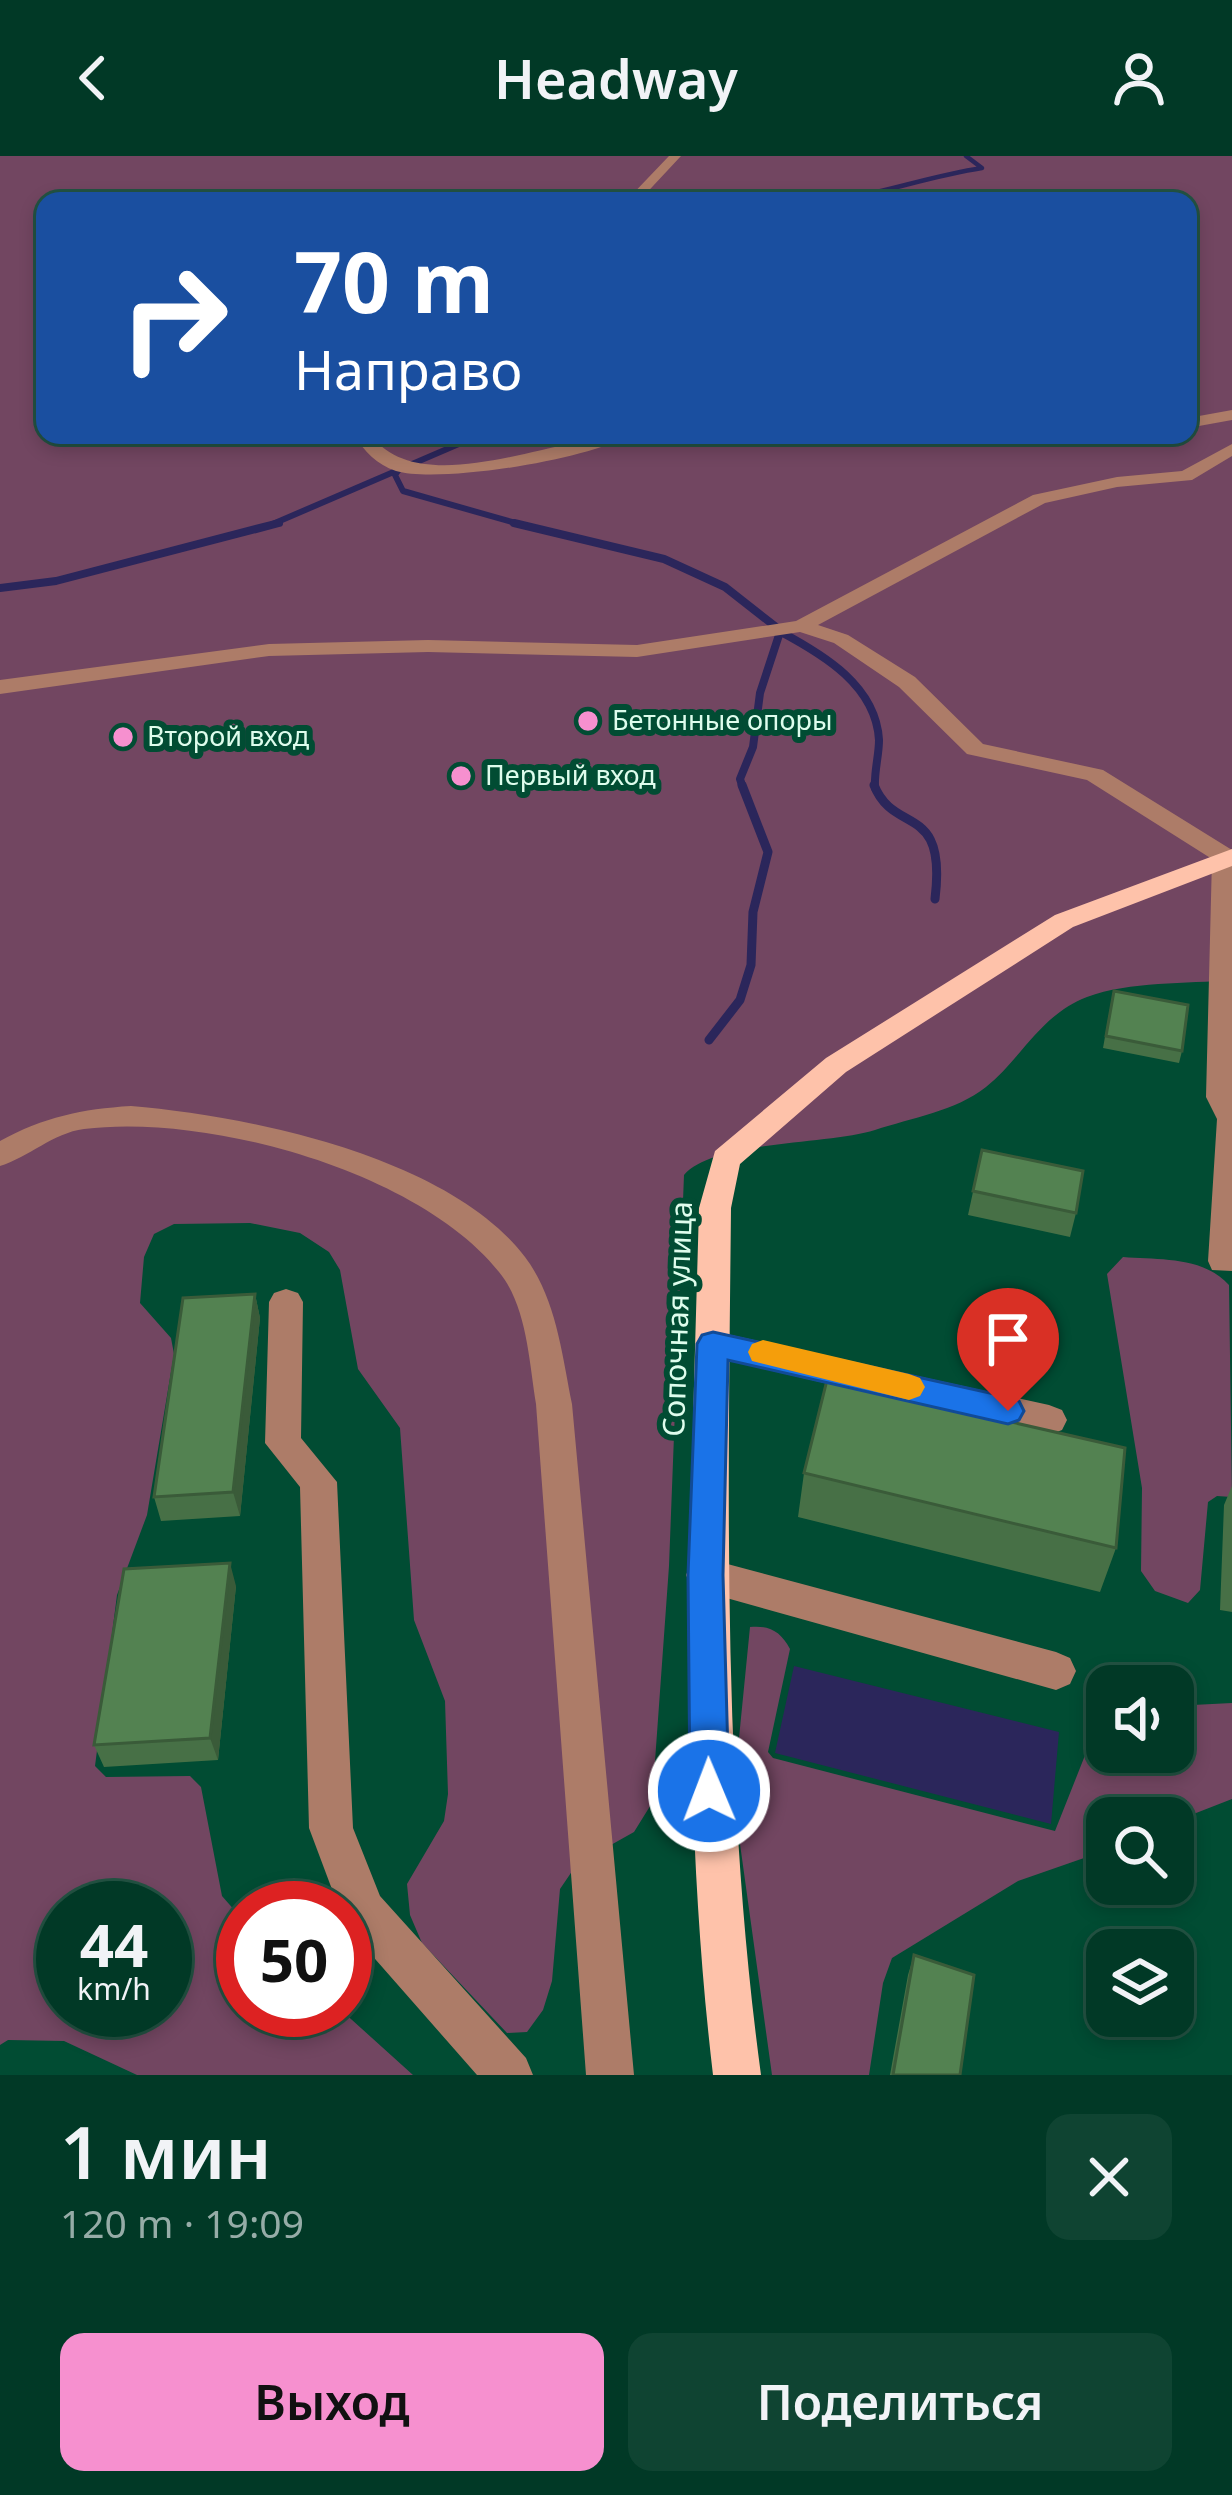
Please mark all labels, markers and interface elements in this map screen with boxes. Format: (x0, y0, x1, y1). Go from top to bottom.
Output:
text: Headway (494, 41, 738, 115)
icon: back (60, 45, 126, 111)
icon: person (1106, 45, 1172, 111)
text: 70 m (294, 223, 494, 338)
icon: right (96, 240, 252, 396)
text: Направо (294, 332, 522, 406)
place label: Бетонные опоры (612, 701, 832, 738)
marker: Бетонные опоры (575, 708, 601, 734)
place label: Второй вход (147, 717, 310, 754)
marker: Второй вход (110, 724, 136, 750)
place label: Первый вход (485, 756, 656, 793)
marker: Первый вход (448, 763, 474, 789)
street label: Сопочная улица (652, 1200, 701, 1437)
pin (957, 1288, 1059, 1411)
icon: arrive (975, 1306, 1041, 1372)
map controls (1086, 1665, 1194, 2037)
button: sound (1086, 1665, 1194, 1773)
position arrow (646, 1728, 772, 1854)
button: search (1086, 1797, 1194, 1905)
speed limit sign: 50 (216, 1881, 372, 2037)
text: 44 (80, 1903, 148, 1985)
button: layers (1086, 1929, 1194, 2037)
text: km/h (77, 1968, 151, 2009)
text: 1 мин (60, 2102, 271, 2200)
button: close (1046, 2114, 1172, 2240)
text: 120 m · 19:09 (60, 2196, 304, 2249)
button: Выход (60, 2333, 604, 2471)
button: Поделиться (628, 2333, 1172, 2471)

